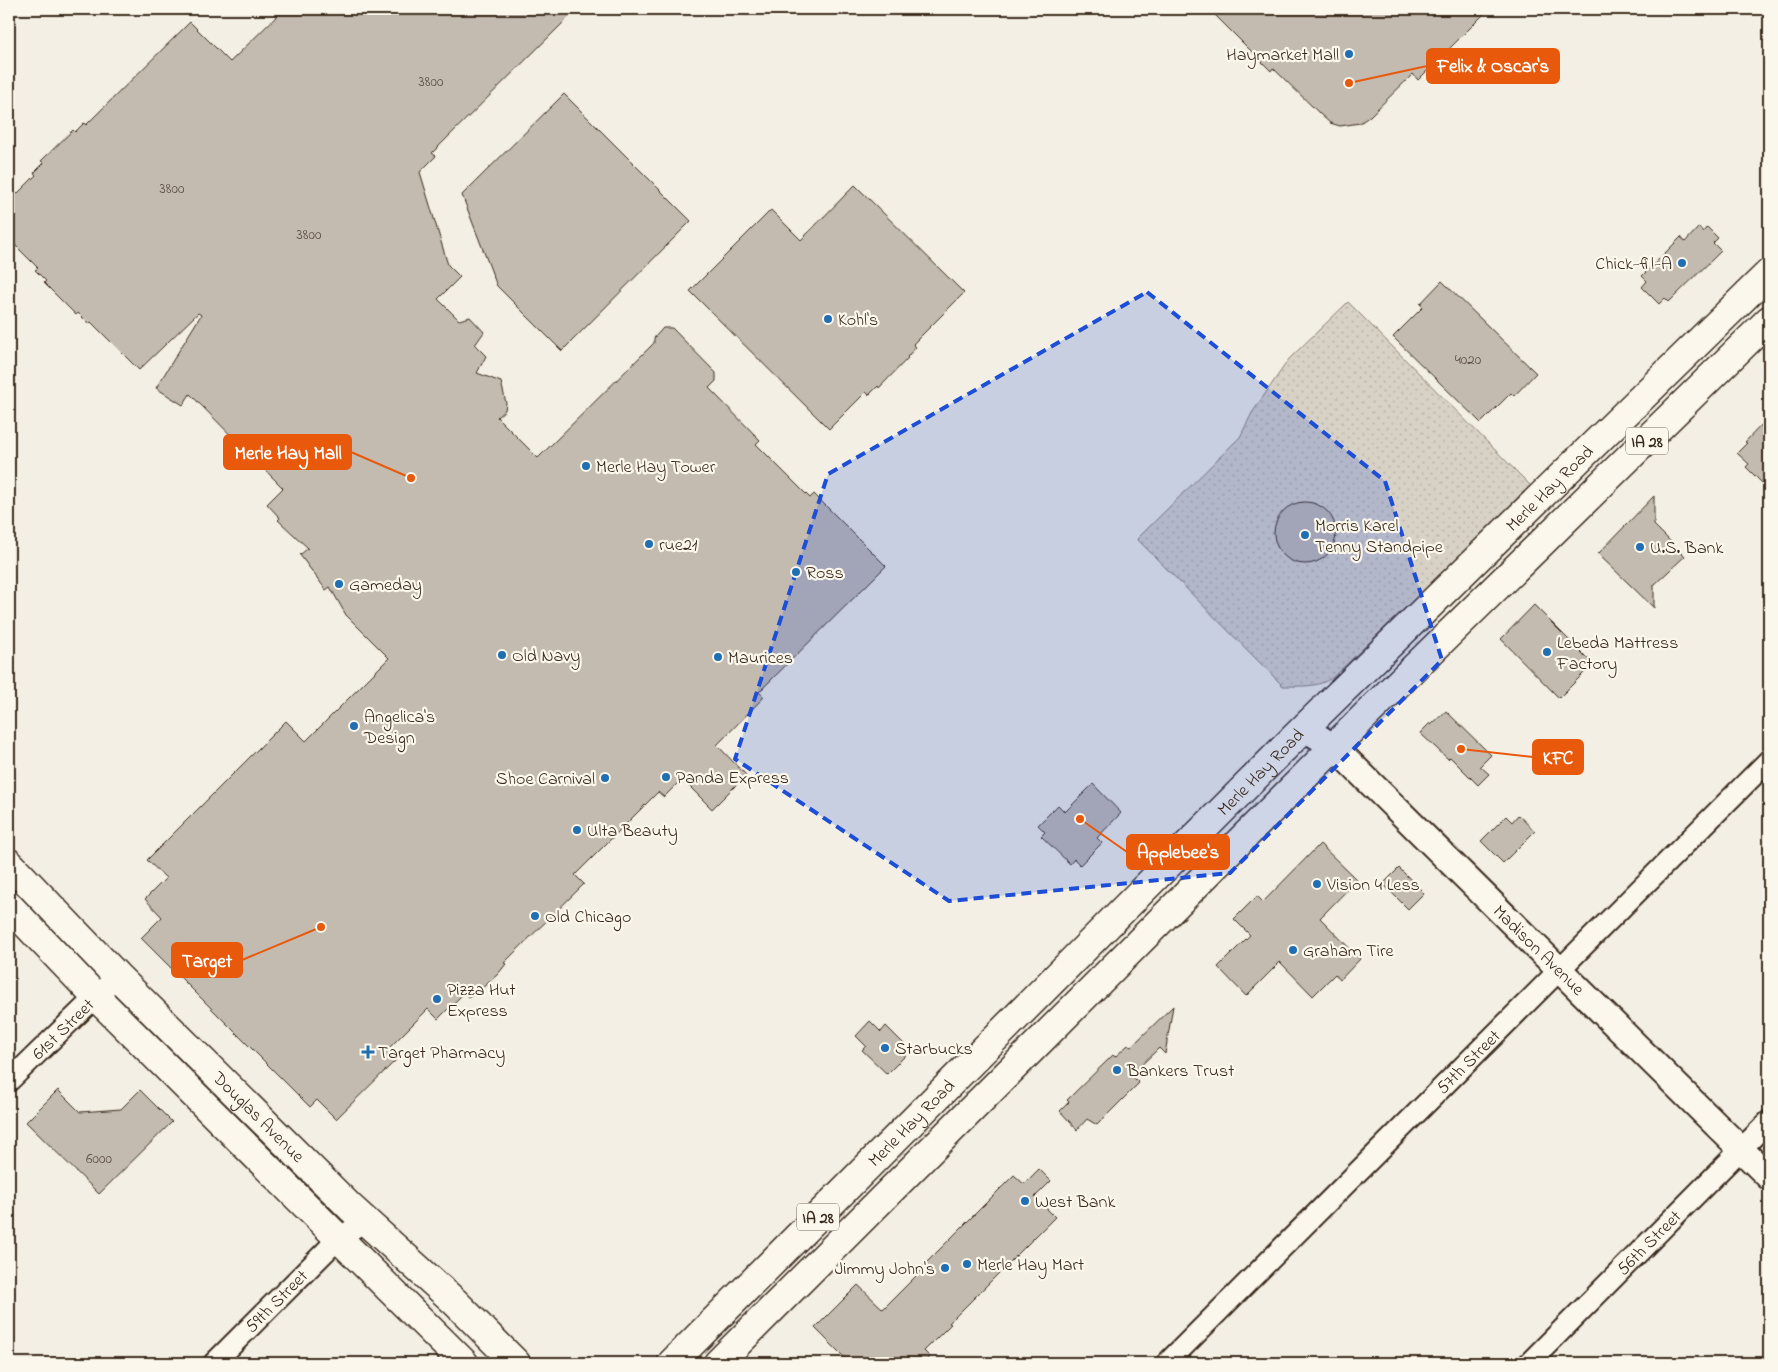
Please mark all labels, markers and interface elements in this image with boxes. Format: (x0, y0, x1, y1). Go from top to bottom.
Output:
place label: Haymarket Mall (1226, 43, 1339, 69)
marker: Haymarket Mall (1343, 48, 1355, 60)
callout: Felix & Oscar's (1427, 49, 1559, 83)
text: Felix & Oscar's (1436, 54, 1550, 81)
house number: 3800 (419, 71, 444, 93)
house number: 3800 (160, 178, 185, 200)
house number: 3800 (297, 224, 322, 246)
place label: Chick-fil-A (1595, 252, 1672, 278)
marker: Chick-fil-A (1676, 257, 1688, 269)
place label: Kohl's (838, 308, 878, 334)
marker: Kohl's (822, 313, 834, 325)
house number: 4020 (1455, 349, 1482, 371)
road number: IA 28 (1626, 428, 1668, 454)
callout: Merle Hay Mall (224, 435, 351, 469)
street label: Merle Hay Road (1501, 440, 1601, 539)
text: Merle Hay Mall (234, 441, 342, 470)
place label: Merle Hay Tower (596, 455, 716, 481)
marker: Merle Hay Tower (580, 460, 592, 472)
place label: Morris Karel Tenny Standpipe (1315, 514, 1444, 561)
marker: Morris Karel Tenny Standpipe (1299, 529, 1311, 541)
place label: rue21 (659, 533, 698, 559)
place label: U.S. Bank (1650, 536, 1723, 562)
marker: rue21 (643, 538, 655, 550)
marker: U.S. Bank (1634, 541, 1646, 553)
place label: Ross (806, 561, 844, 587)
marker: Ross (790, 566, 802, 578)
place label: Gameday (349, 573, 422, 599)
marker: Gameday (333, 578, 345, 590)
place label: Lebeda Mattress Factory (1556, 631, 1678, 678)
place label: Old Navy (512, 644, 580, 670)
place label: Maurices (728, 646, 793, 672)
marker: Lebeda Mattress Factory (1541, 646, 1553, 658)
marker: Old Navy (496, 649, 508, 661)
marker: Maurices (712, 651, 724, 663)
place label: Angelica's Design (363, 705, 435, 753)
marker: Angelica's Design (348, 720, 360, 732)
street label: Merle Hay Road (1212, 724, 1311, 823)
callout: KFC (1533, 740, 1583, 774)
text: KFC (1543, 746, 1574, 773)
place label: Panda Express (676, 766, 789, 792)
place label: Shoe Carnival (496, 767, 595, 793)
marker: Panda Express (660, 771, 672, 783)
marker: Shoe Carnival (599, 772, 611, 784)
place label: Ulta Beauty (587, 819, 678, 845)
marker: Ulta Beauty (571, 824, 583, 836)
callout: Applebee's (1127, 835, 1229, 869)
text: Applebee's (1137, 840, 1219, 867)
place label: Vision 4 Less (1326, 873, 1420, 899)
marker: Vision 4 Less (1311, 878, 1323, 890)
street label: Madison Avenue (1486, 900, 1590, 1003)
place label: Old Chicago (545, 905, 631, 932)
marker: Old Chicago (529, 910, 541, 922)
place label: Graham Tire (1303, 939, 1394, 965)
callout: Target (172, 943, 242, 977)
marker: Graham Tire (1287, 944, 1299, 956)
text: Target (182, 949, 233, 978)
place label: Pizza Hut Express (447, 978, 516, 1025)
street label: 61st Street (27, 993, 101, 1067)
marker: Pizza Hut Express (431, 993, 443, 1005)
street label: 57th Street (1431, 1025, 1508, 1101)
place label: Starbucks (895, 1037, 973, 1063)
place label: Target Pharmacy (378, 1041, 505, 1068)
marker: Starbucks (879, 1042, 891, 1054)
marker: Target Pharmacy (362, 1046, 374, 1058)
place label: Bankers Trust (1126, 1059, 1234, 1085)
marker: Bankers Trust (1111, 1064, 1123, 1076)
street label: Douglas Avenue (205, 1066, 310, 1170)
street label: Merle Hay Road (863, 1075, 962, 1174)
house number: 6000 (86, 1148, 113, 1170)
place label: West Bank (1035, 1190, 1115, 1216)
marker: West Bank (1019, 1195, 1031, 1207)
road number: IA 28 (797, 1204, 839, 1230)
street label: 56th Street (1612, 1205, 1689, 1282)
place label: Merle Hay Mart (977, 1253, 1084, 1279)
place label: Jimmy John's (834, 1257, 935, 1283)
marker: Merle Hay Mart (961, 1258, 973, 1270)
marker: Jimmy John's (939, 1262, 951, 1274)
street label: 59th Street (240, 1265, 315, 1340)

